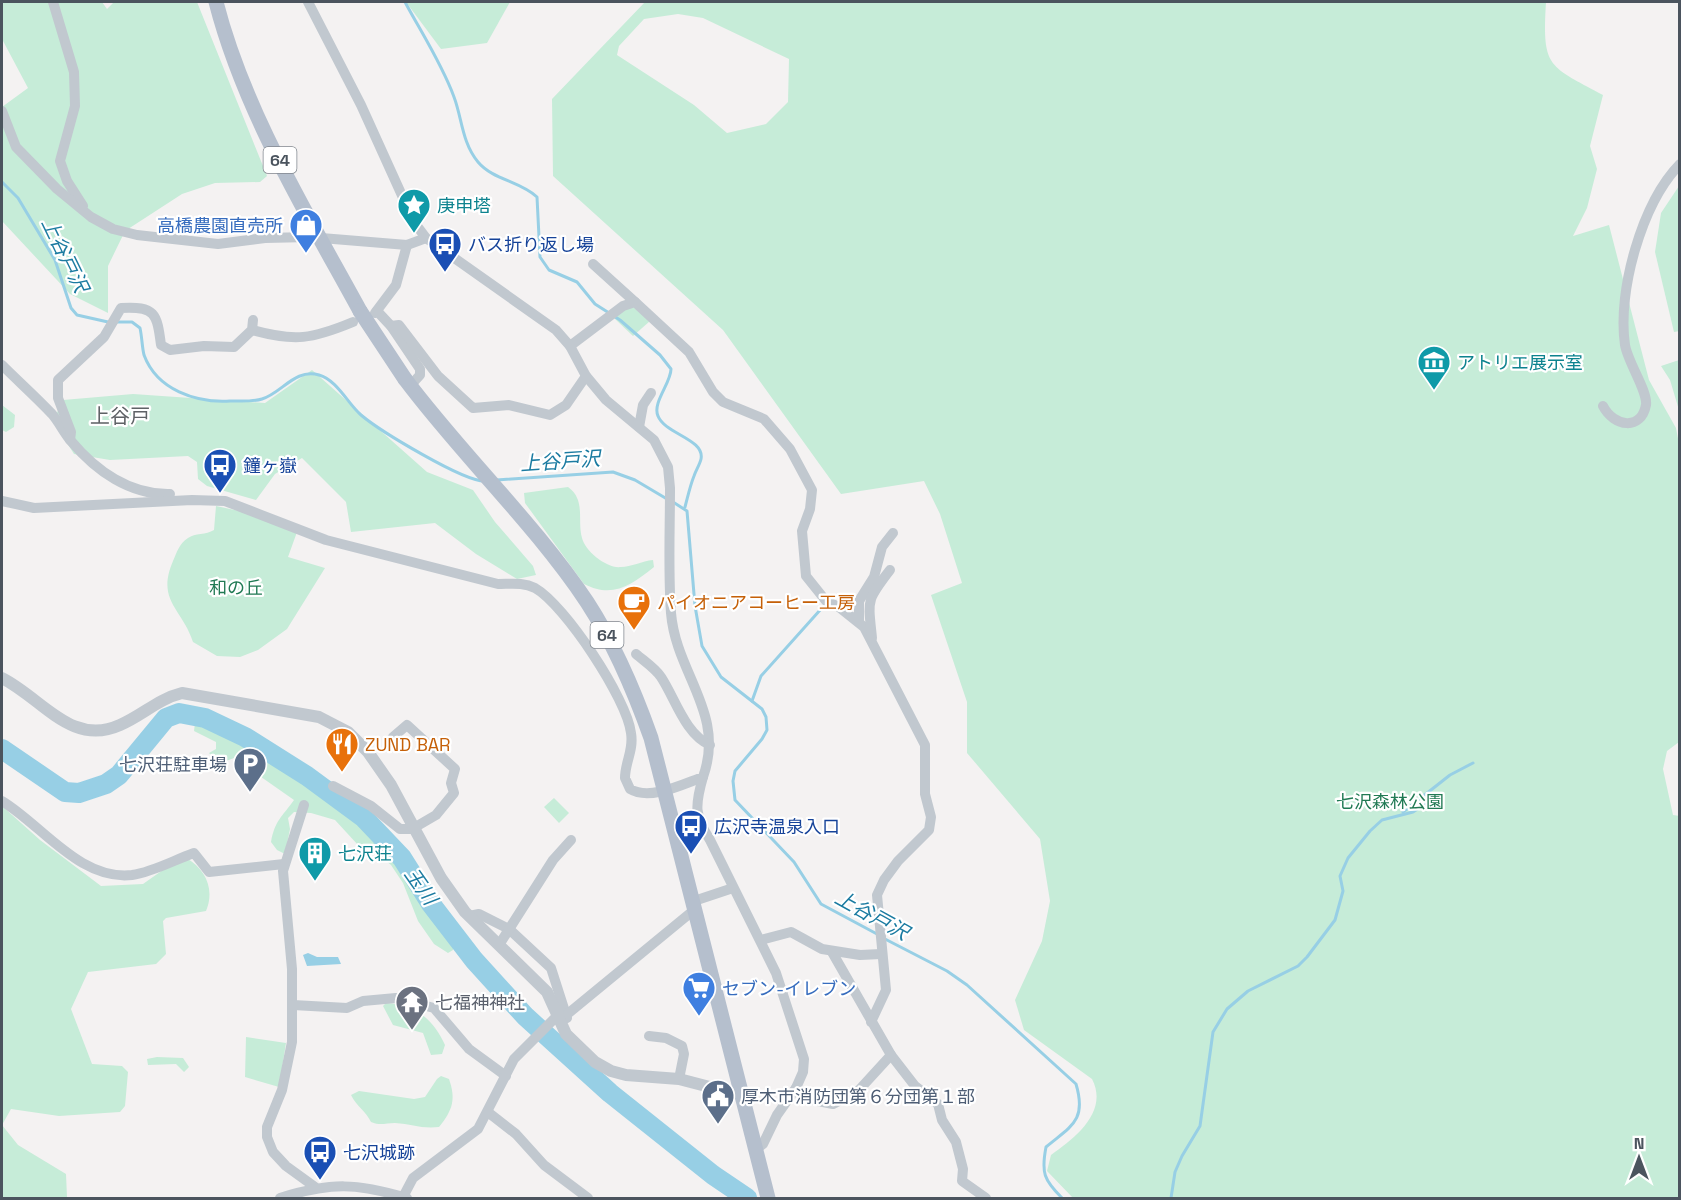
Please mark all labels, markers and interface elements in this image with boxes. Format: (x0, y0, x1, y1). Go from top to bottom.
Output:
road number: 64 (264, 147, 296, 173)
place icon: 庚申塔 (396, 187, 432, 234)
place label: 庚申塔 (437, 194, 491, 217)
shop icon: 高橋農園直売所 (288, 207, 324, 254)
water label: 上谷戸沢 (36, 213, 96, 299)
place label: 高橋農園直売所 (157, 214, 283, 237)
bus stop icon: バス折り返し場 (427, 226, 463, 273)
place label: バス折り返し場 (468, 233, 594, 256)
museum icon: アトリエ展示室 (1416, 344, 1452, 391)
place label: アトリエ展示室 (1457, 351, 1583, 374)
district label: 上谷戸 (90, 403, 150, 429)
water label: 上谷戸沢 (519, 445, 604, 477)
bus stop icon: 鐘ヶ嶽 (202, 447, 238, 494)
place label: 鐘ヶ嶽 (243, 454, 297, 477)
park label: 和の丘 (209, 576, 263, 599)
cafe icon: パイオニアコーヒー工房 (616, 584, 652, 631)
place label: パイオニアコーヒー工房 (657, 591, 855, 614)
road number: 64 (590, 622, 624, 648)
restaurant icon: ZUND BAR (324, 726, 360, 773)
place label: ZUND BAR (365, 733, 450, 756)
parking icon: 七沢荘駐車場 (232, 746, 268, 793)
place label: 七沢荘駐車場 (119, 753, 227, 776)
park label: 七沢森林公園 (1336, 790, 1444, 813)
bus stop icon: 広沢寺温泉入口 (673, 808, 709, 855)
place label: 広沢寺温泉入口 (714, 815, 840, 838)
building icon: 七沢荘 (297, 835, 333, 882)
place label: 七沢荘 (338, 842, 392, 865)
water label: 玉川 (399, 862, 444, 911)
water label: 上谷戸沢 (831, 884, 916, 947)
supermarket icon: セブン-イレブン (681, 970, 717, 1017)
place label: セブン-イレブン (722, 977, 856, 1000)
temple icon: 七福神神社 (394, 984, 430, 1031)
place label: 七福神神社 (435, 991, 525, 1014)
public building icon: 厚木市消防団第６分団第１部 (700, 1078, 736, 1125)
place label: 厚木市消防団第６分団第１部 (741, 1085, 975, 1108)
north arrow (1609, 1128, 1669, 1188)
text: N (1634, 1133, 1644, 1154)
bus stop icon: 七沢城跡 (302, 1134, 338, 1181)
place label: 七沢城跡 (343, 1141, 415, 1164)

